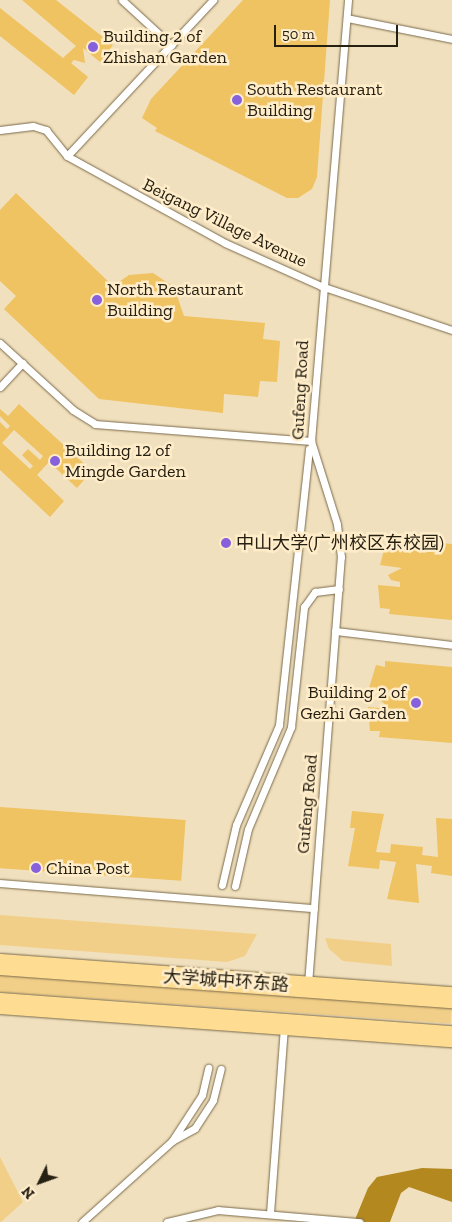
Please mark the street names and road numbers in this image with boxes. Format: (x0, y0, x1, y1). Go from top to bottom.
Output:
street label: Beigang Village Avenue (139, 174, 311, 272)
street label: Gufeng Road (287, 340, 313, 440)
street label: Gufeng Road (292, 753, 322, 855)
street label: 大学城中环东路 (162, 966, 290, 996)

